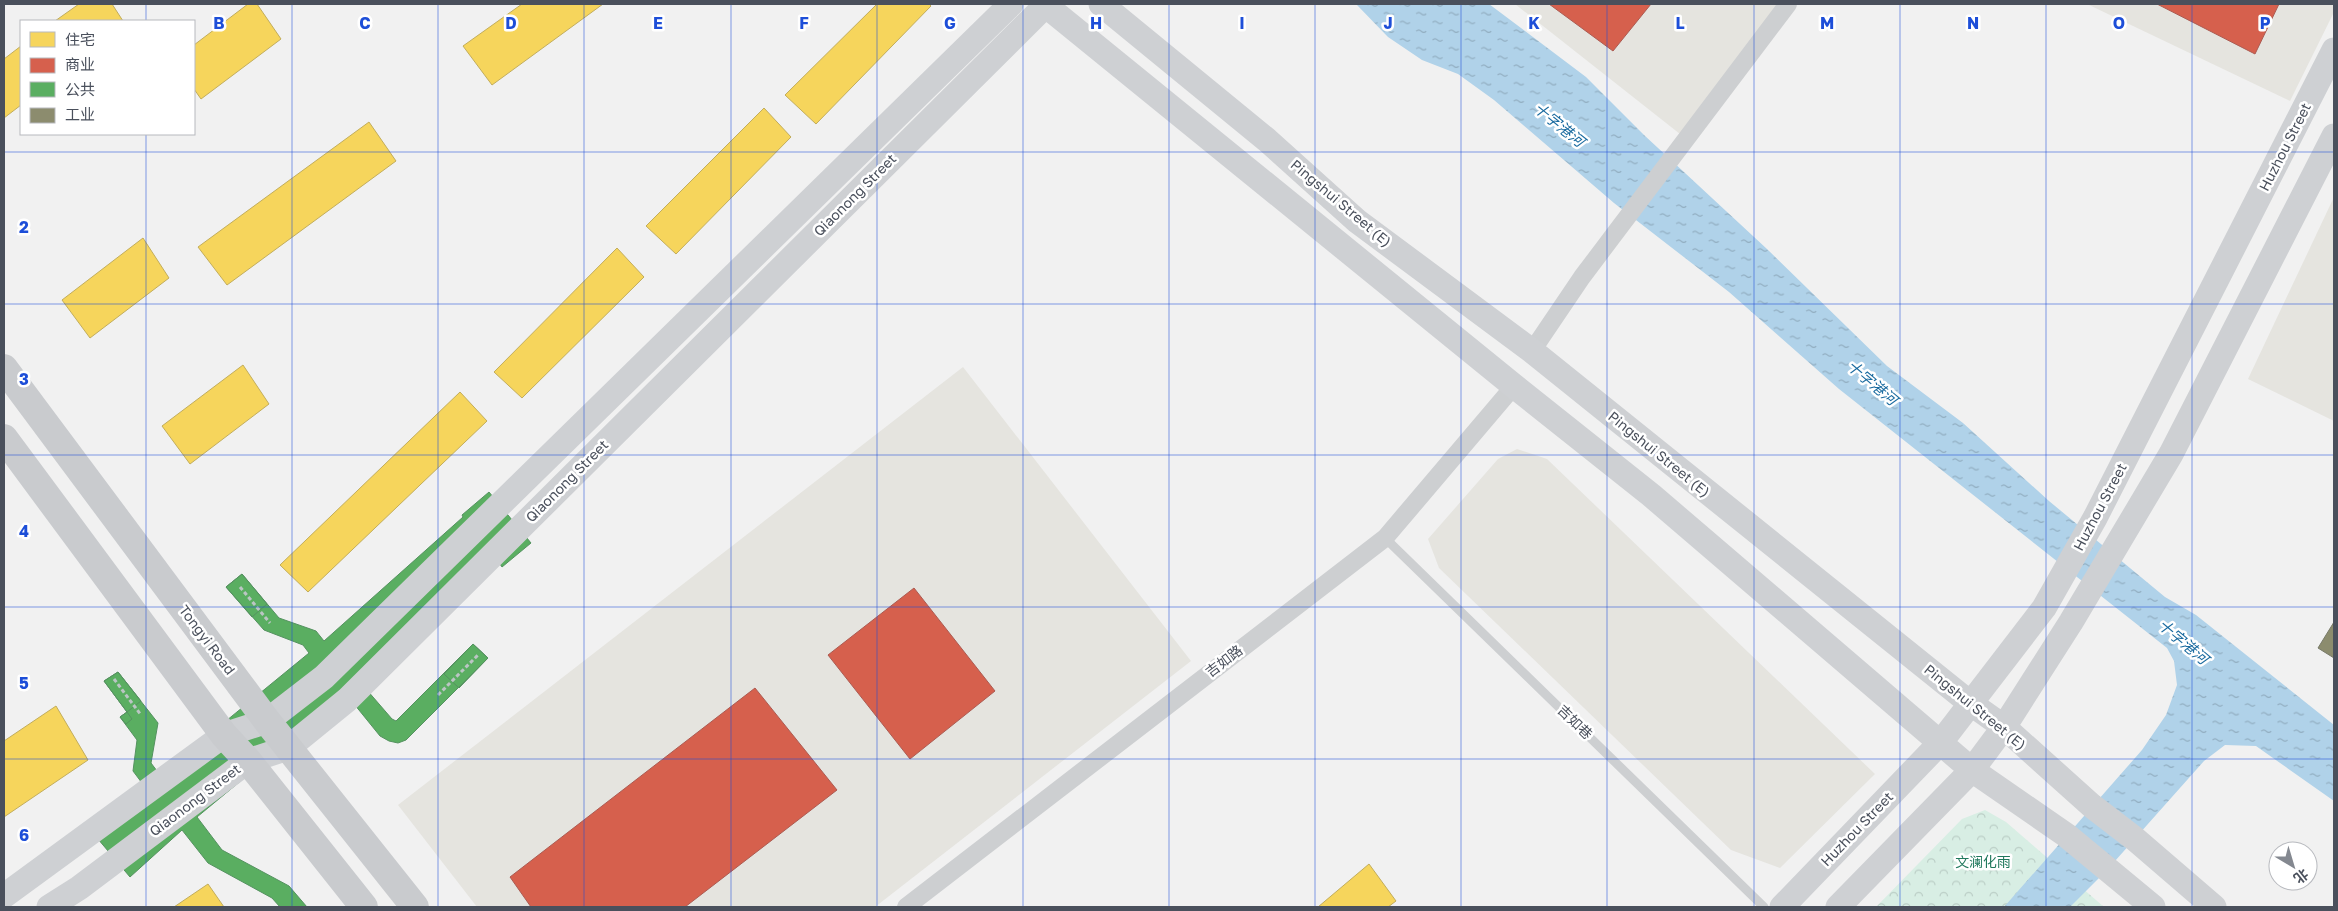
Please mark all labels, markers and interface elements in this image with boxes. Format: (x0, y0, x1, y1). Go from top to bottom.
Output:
text: B (213, 13, 225, 33)
text: C (359, 13, 371, 33)
text: D (505, 13, 517, 33)
text: E (653, 13, 663, 33)
text: F (799, 13, 809, 33)
text: G (944, 13, 956, 33)
text: H (1090, 13, 1102, 33)
text: I (1239, 13, 1245, 33)
text: J (1383, 13, 1393, 33)
text: K (1528, 13, 1540, 33)
text: L (1675, 13, 1685, 33)
text: M (1820, 13, 1834, 33)
text: N (1967, 13, 1979, 33)
text: O (2113, 13, 2125, 33)
text: P (2260, 13, 2271, 33)
legend (20, 20, 195, 135)
text: 住宅 (65, 30, 95, 48)
text: 商业 (65, 55, 95, 73)
text: 公共 (65, 80, 95, 98)
water label: 十字港河 (1531, 98, 1591, 152)
street label: Huzhou Street (2255, 100, 2314, 194)
text: 工业 (65, 105, 95, 123)
street label: Qiaonong Street (810, 150, 899, 239)
street label: Pingshui Street (E) (1288, 156, 1395, 250)
text: 2 (19, 217, 29, 237)
water label: 十字港河 (1844, 356, 1904, 410)
text: 3 (19, 369, 29, 389)
street label: Pingshui Street (E) (1605, 407, 1714, 500)
street label: Qiaonong Street (522, 436, 611, 525)
street label: Huzhou Street (2069, 460, 2130, 553)
text: 4 (19, 521, 29, 541)
street label: Tongyi Road (176, 602, 239, 678)
water label: 十字港河 (2155, 615, 2215, 669)
street label: 吉如路 (1202, 641, 1246, 680)
street label: Pingshui Street (E) (1921, 660, 2030, 753)
text: 5 (19, 673, 29, 693)
street label: 吉如巷 (1554, 701, 1596, 742)
street label: Qiaonong Street (146, 760, 244, 839)
street label: Huzhou Street (1817, 788, 1896, 869)
text: 6 (19, 825, 29, 845)
north arrow (2268, 841, 2318, 891)
park label: 文澜化雨 (1955, 853, 2011, 870)
text: 北 (2291, 866, 2312, 888)

